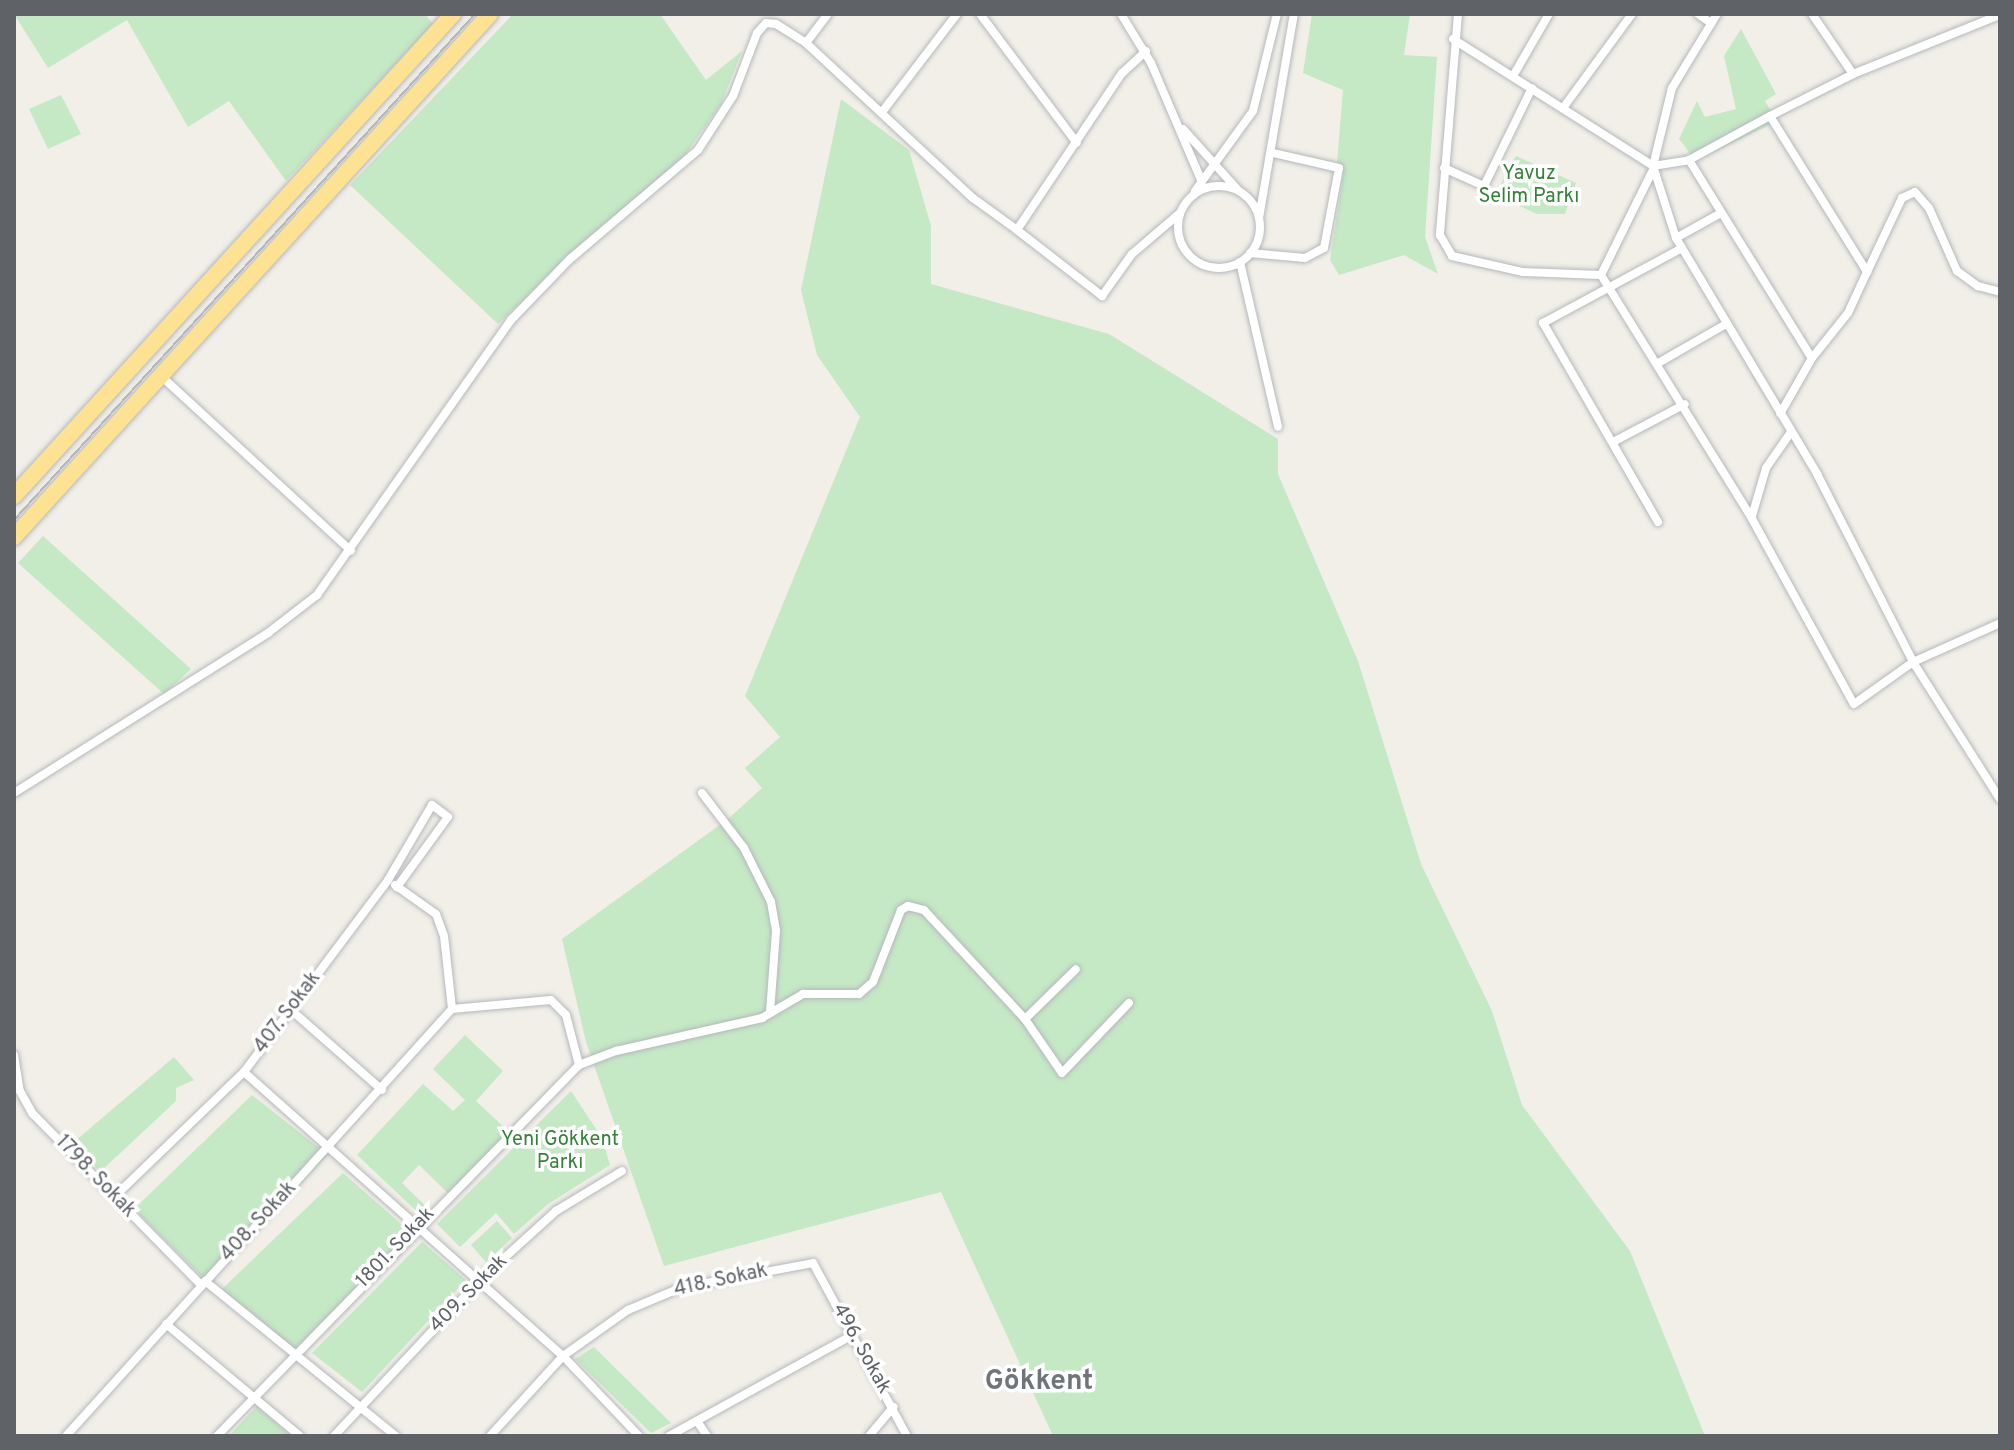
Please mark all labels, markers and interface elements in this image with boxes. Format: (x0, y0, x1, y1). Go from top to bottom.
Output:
park label: Yavuz Selim Parkı (1479, 163, 1579, 210)
street label: 407. Sokak (249, 967, 327, 1059)
park label: Yeni Gökkent Parkı (501, 1128, 619, 1175)
street label: 1798. Sokak (50, 1131, 140, 1223)
street label: 408. Sokak (216, 1177, 302, 1267)
street label: 1801. Sokak (352, 1203, 440, 1293)
street label: 409. Sokak (425, 1250, 513, 1338)
street label: 418. Sokak (672, 1259, 770, 1303)
street label: 496. Sokak (826, 1300, 896, 1398)
district label: Gökkent (985, 1365, 1093, 1399)

